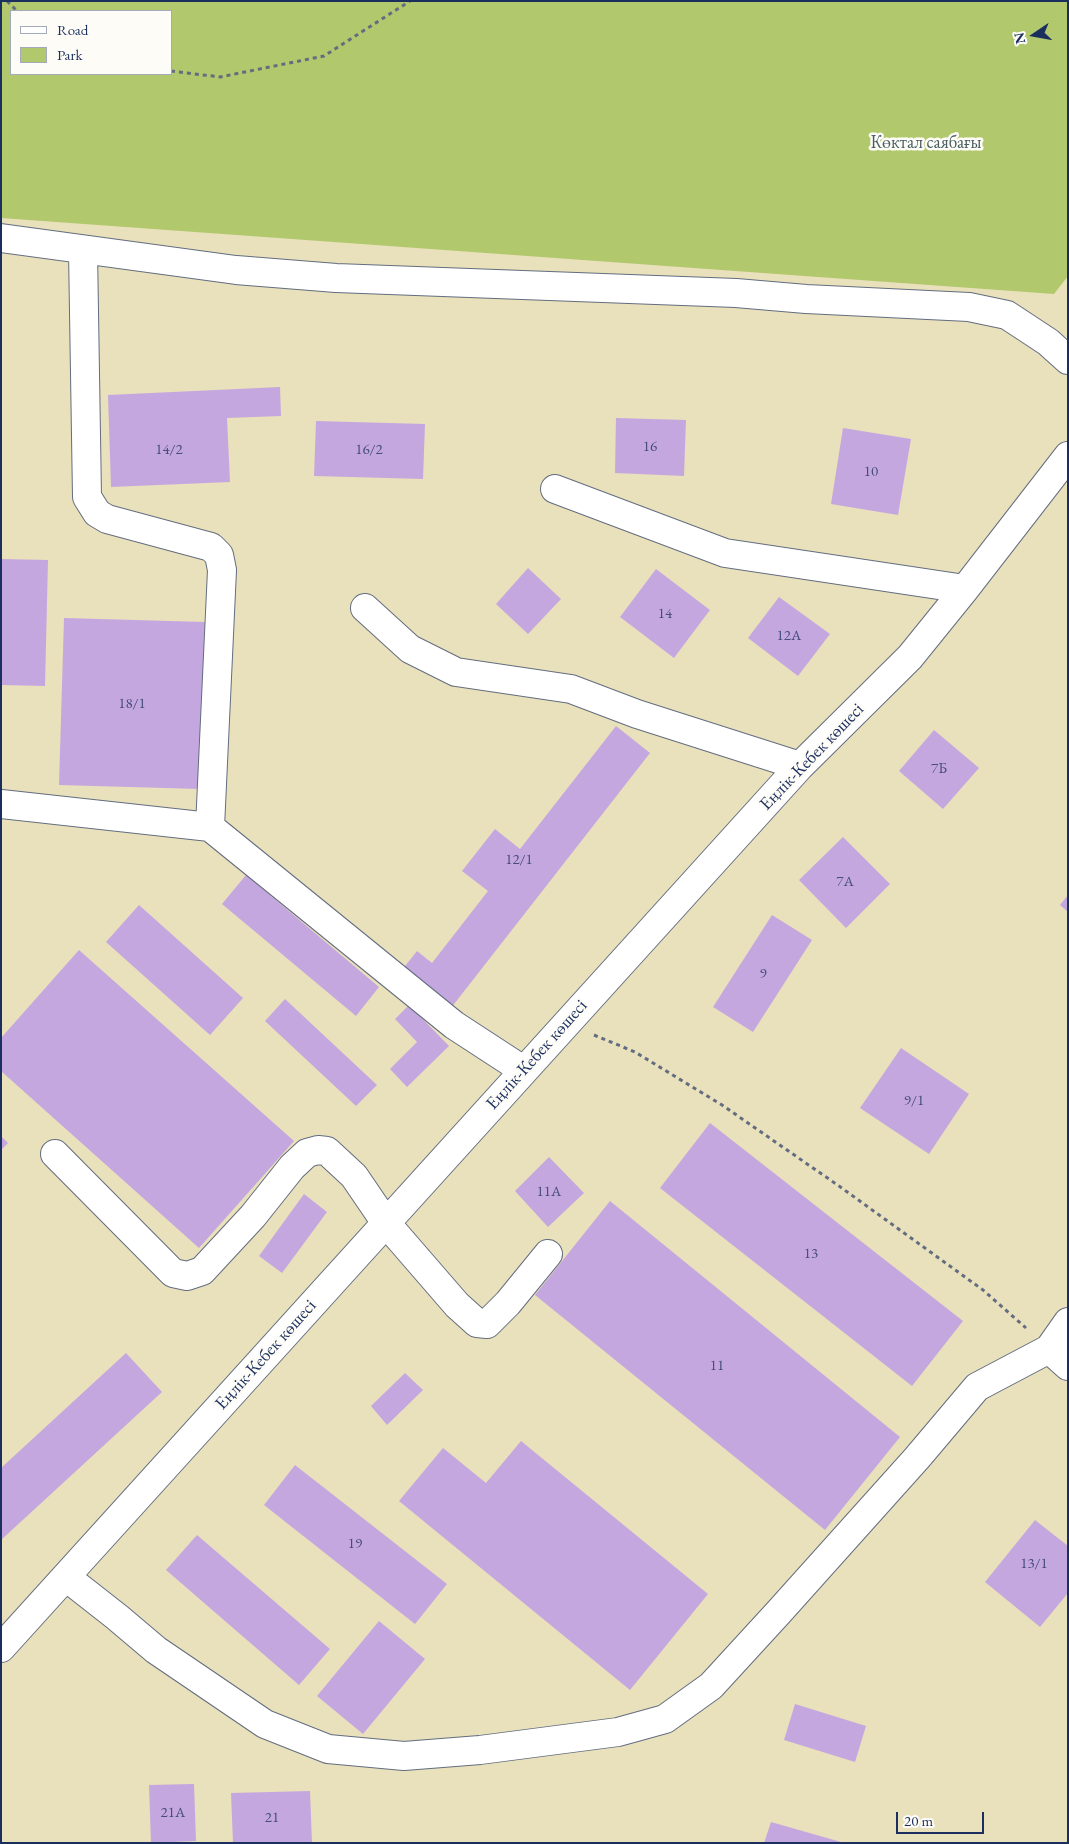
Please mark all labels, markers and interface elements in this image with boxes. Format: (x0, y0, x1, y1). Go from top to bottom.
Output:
legend (10, 10, 172, 75)
north arrow (1009, 10, 1059, 60)
text: Road (57, 20, 88, 39)
text: N (1009, 31, 1029, 46)
text: Park (57, 45, 83, 64)
park label: Көктал саябағы (871, 132, 981, 154)
house number: 16 (643, 438, 657, 456)
house number: 14/2 (155, 441, 183, 459)
house number: 16/2 (355, 441, 383, 459)
house number: 10 (864, 463, 878, 481)
house number: 14 (658, 605, 672, 623)
house number: 12А (777, 627, 801, 645)
house number: 18/1 (118, 695, 146, 713)
street label: Еңлік-Кебек көшесі (755, 699, 869, 815)
house number: 7Б (931, 760, 947, 778)
house number: 12/1 (505, 851, 533, 869)
house number: 7А (836, 873, 854, 891)
house number: 9 (759, 965, 767, 983)
street label: Еңлік-Кебек көшесі (482, 996, 592, 1114)
house number: 9/1 (904, 1092, 924, 1110)
house number: 11А (537, 1183, 561, 1201)
house number: 13 (804, 1245, 818, 1263)
street label: Еңлік-Кебек көшесі (211, 1296, 321, 1414)
house number: 11 (710, 1357, 724, 1375)
house number: 19 (348, 1535, 362, 1553)
house number: 13/1 (1020, 1555, 1048, 1573)
scale bar (899, 1802, 986, 1834)
house number: 21А (161, 1804, 185, 1822)
house number: 21 (265, 1809, 279, 1827)
text: 20 m (904, 1811, 933, 1830)

